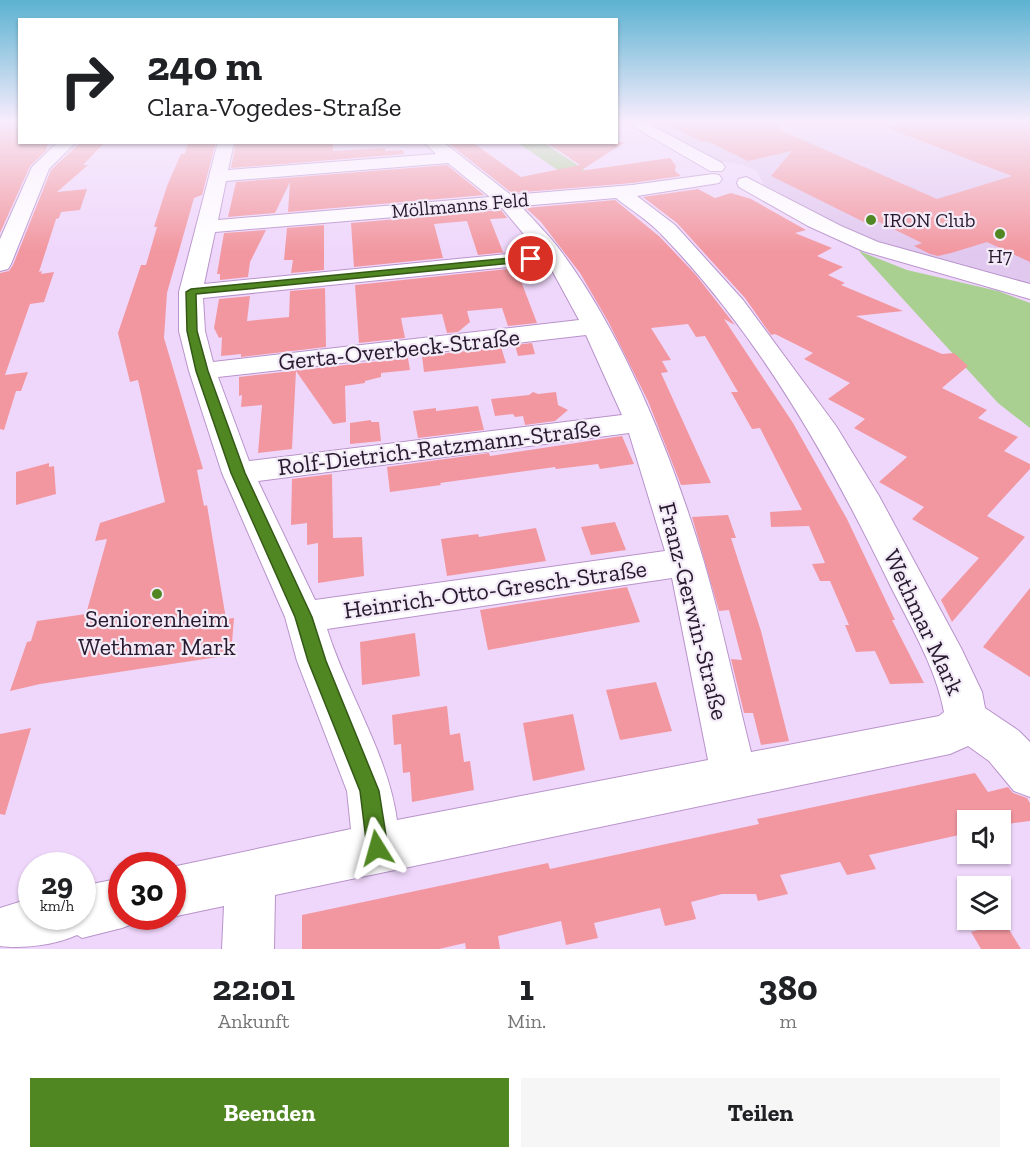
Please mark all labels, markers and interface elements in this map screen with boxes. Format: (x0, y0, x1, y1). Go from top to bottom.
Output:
text: 240 m (147, 40, 262, 91)
icon: right (48, 42, 126, 120)
text: Clara-Vogedes-Straße (147, 91, 401, 123)
street label: Möllmanns Feld (390, 187, 530, 223)
place label: IRON Club (883, 208, 975, 232)
marker: IRON Club (864, 213, 878, 227)
marker: H7 (993, 227, 1007, 241)
pin (505, 233, 556, 284)
icon: arrive (514, 242, 547, 275)
place label: H7 (988, 244, 1013, 268)
street label: Gerta-Overbeck-Straße (277, 322, 521, 376)
street label: Rolf-Dietrich-Ratzmann-Straße (276, 413, 602, 481)
street label: Franz-Gerwin-Straße (653, 499, 735, 723)
street label: Wethmar Mark (878, 545, 971, 700)
street label: Heinrich-Otto-Gresch-Straße (341, 553, 649, 625)
marker: Seniorenheim Wethmar Mark (150, 587, 164, 601)
place label: Seniorenheim Wethmar Mark (78, 604, 236, 661)
map controls (957, 810, 1011, 930)
button: sound (957, 810, 1011, 864)
position arrow (345, 816, 409, 880)
speed limit sign: 30 (108, 852, 186, 930)
text: 29 (41, 866, 73, 902)
button: layers (957, 876, 1011, 930)
text: km/h (40, 897, 74, 915)
text: 22:01 (212, 966, 295, 1009)
text: 1 (520, 966, 534, 1009)
text: 380 (758, 966, 818, 1009)
text: Ankunft (218, 1009, 289, 1033)
text: Min. (507, 1009, 546, 1033)
text: m (779, 1009, 797, 1033)
button: Beenden (30, 1078, 509, 1147)
button: Teilen (521, 1078, 1000, 1147)

